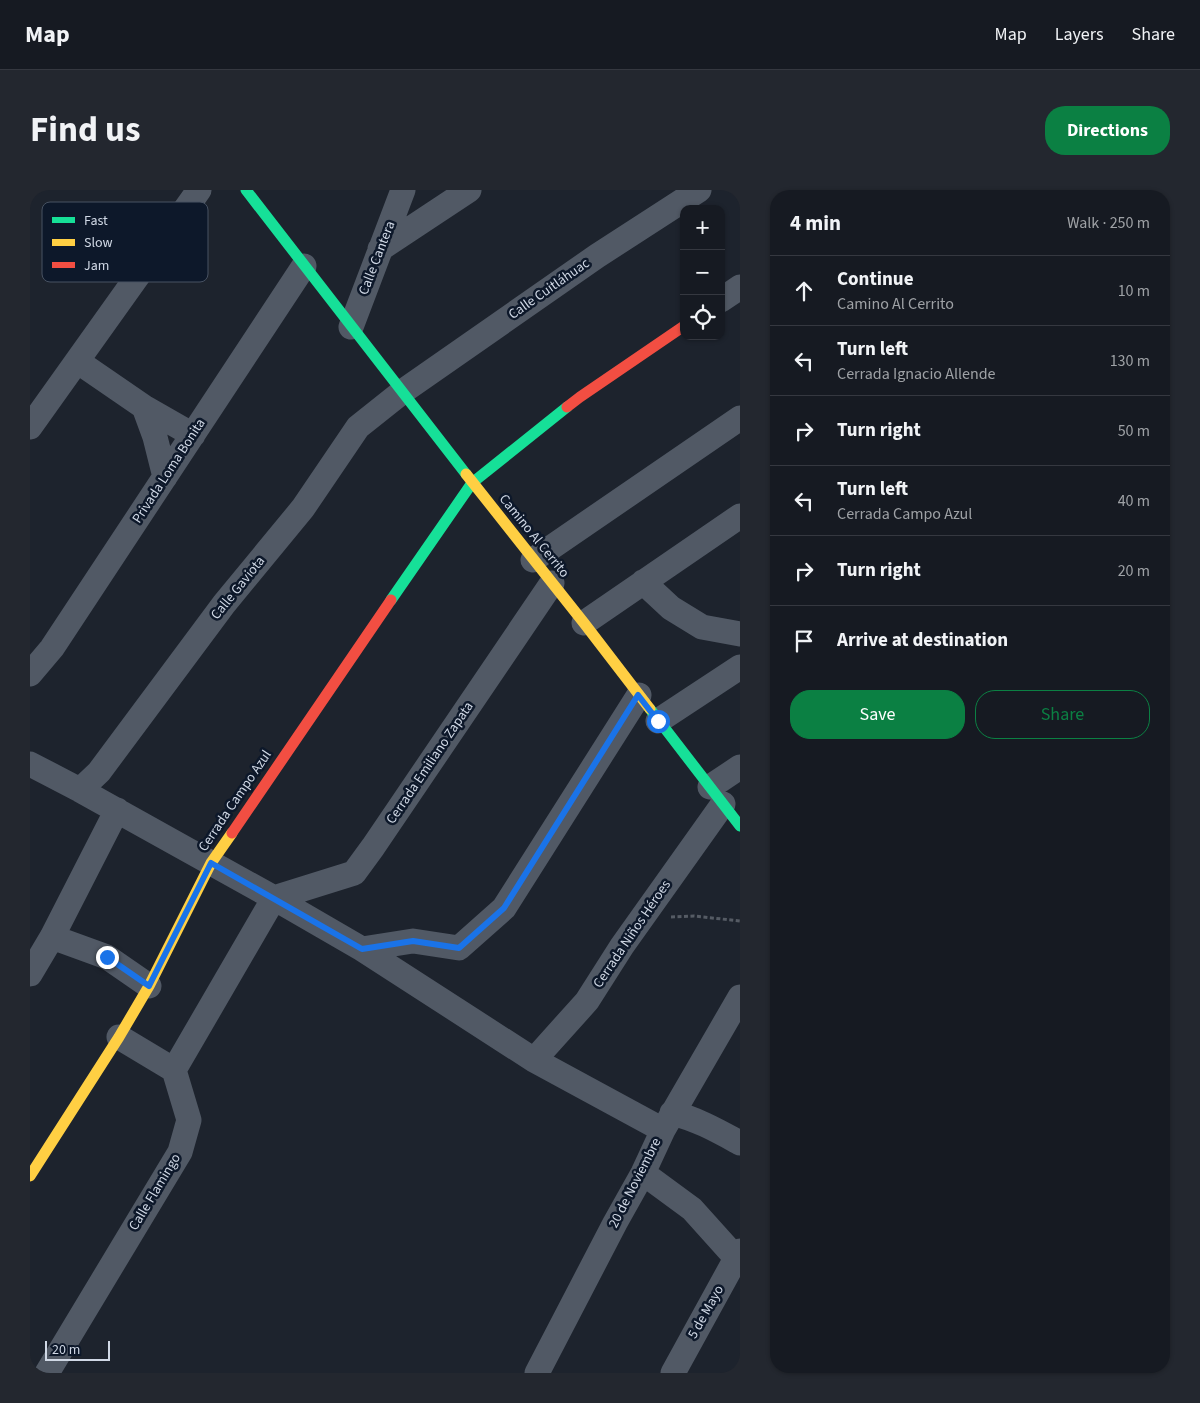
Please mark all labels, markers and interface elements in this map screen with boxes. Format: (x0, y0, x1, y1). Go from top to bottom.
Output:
text: Map (25, 17, 70, 52)
text: Map (995, 22, 1027, 47)
text: Layers (1055, 22, 1104, 47)
text: Share (1132, 22, 1175, 47)
text: Find us (30, 105, 140, 155)
button: Directions (1045, 106, 1170, 155)
legend (42, 202, 208, 282)
map controls (680, 205, 725, 340)
button: + (680, 205, 725, 250)
text: 4 min (790, 208, 841, 238)
text: Fast (84, 211, 108, 231)
text: Walk · 250 m (1067, 212, 1150, 234)
street label: Calle Cantera (354, 218, 400, 298)
text: Slow (84, 233, 113, 253)
button: − (680, 250, 725, 295)
street label: Calle Cuitláhuac (504, 253, 594, 324)
text: Jam (84, 256, 109, 276)
text: Continue (837, 266, 914, 293)
icon: ahead (790, 277, 818, 305)
text: 10 m (1118, 280, 1150, 302)
text: Camino Al Cerrito (837, 293, 954, 315)
button: locate (680, 295, 725, 340)
text: Turn left (837, 336, 908, 363)
icon: left (790, 347, 818, 375)
text: 130 m (1110, 350, 1150, 372)
text: Cerrada Ignacio Allende (837, 363, 996, 385)
street label: Privada Loma Bonita (128, 415, 210, 527)
icon: right (790, 417, 818, 445)
text: Turn right (837, 417, 921, 444)
text: 50 m (1118, 420, 1150, 442)
text: Turn left (837, 476, 908, 503)
icon: left (790, 487, 818, 515)
street label: Camino Al Cerrito (494, 490, 574, 582)
text: 40 m (1118, 490, 1150, 512)
text: Cerrada Campo Azul (837, 503, 972, 525)
street label: Calle Gaviota (206, 552, 270, 624)
icon: right (790, 557, 818, 585)
text: Turn right (837, 557, 921, 584)
text: 20 m (1118, 560, 1150, 582)
icon: arrive (790, 627, 818, 655)
text: Arrive at destination (837, 627, 1008, 654)
button: Save (790, 690, 965, 739)
button: Share (975, 690, 1150, 739)
street label: Cerrada Emiliano Zapata (381, 698, 479, 828)
route start (647, 710, 670, 733)
street label: Cerrada Campo Azul (194, 746, 277, 856)
street label: Cerrada Niños Héroes (588, 876, 676, 992)
route end (96, 946, 119, 969)
street label: 20 de Noviembre (604, 1134, 666, 1232)
street label: Calle Flamingo (124, 1150, 186, 1234)
street label: 5 de Mayo (683, 1282, 729, 1342)
scale bar (45, 1338, 110, 1361)
text: 20 m (52, 1340, 80, 1360)

